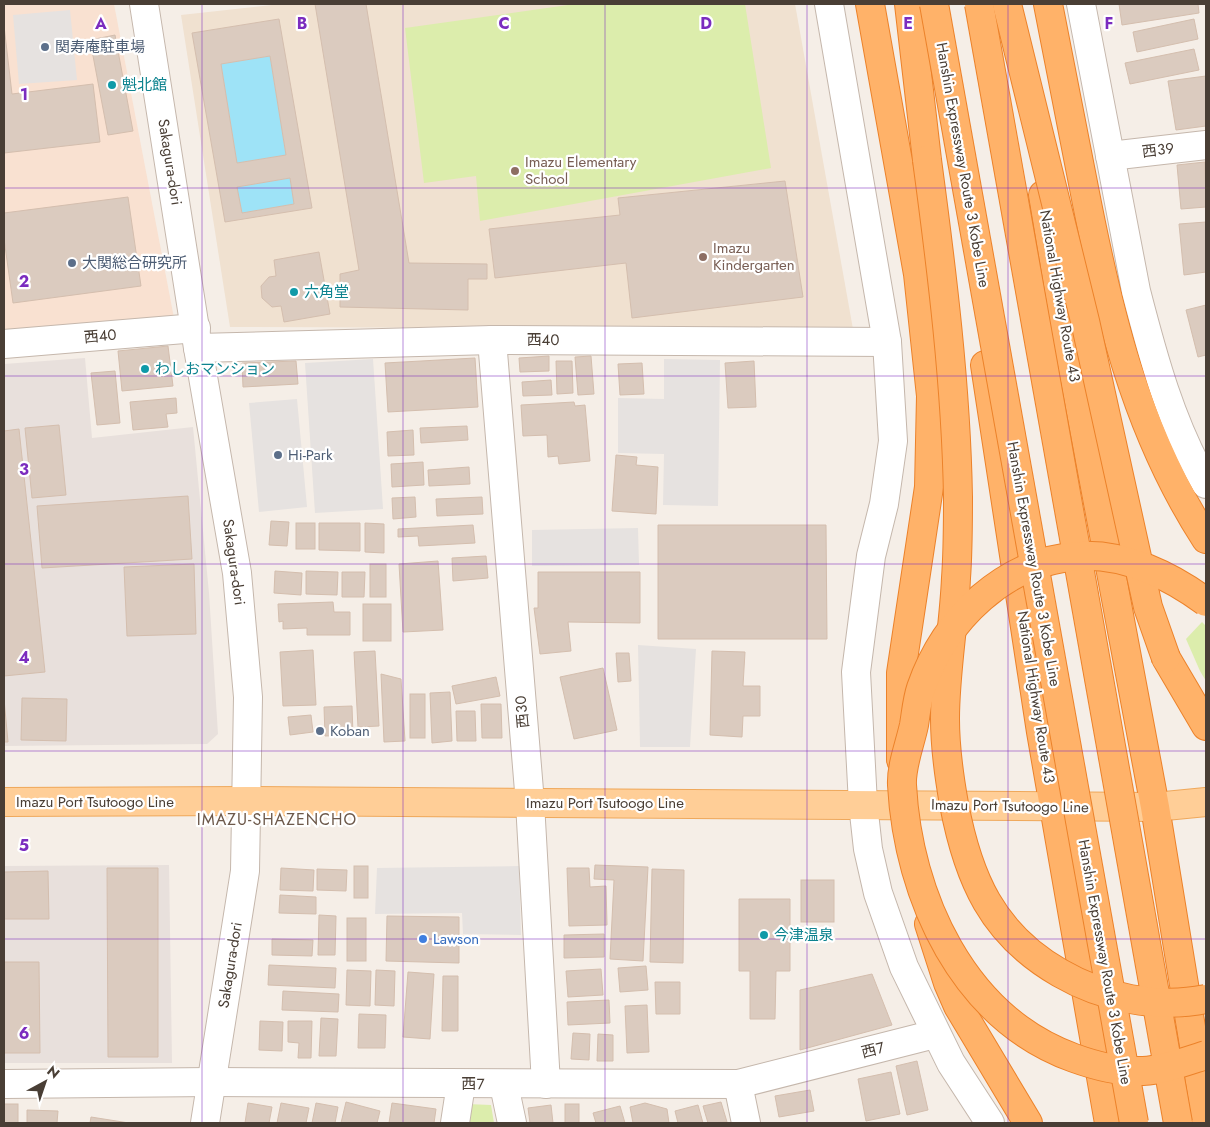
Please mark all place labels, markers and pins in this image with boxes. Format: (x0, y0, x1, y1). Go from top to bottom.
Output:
place label: 関寿庵駐車場 (55, 36, 145, 58)
marker: 関寿庵駐車場 (39, 41, 51, 53)
place label: 魁北館 (122, 74, 167, 96)
marker: 魁北館 (106, 79, 118, 91)
place label: Imazu Elementary School (525, 151, 637, 190)
marker: Imazu Elementary School (509, 165, 521, 177)
place label: Imazu Kindergarten (713, 237, 795, 276)
marker: Imazu Kindergarten (697, 251, 709, 263)
place label: 大関総合研究所 (82, 252, 187, 274)
marker: 大関総合研究所 (66, 257, 78, 269)
place label: 六角堂 (304, 281, 349, 303)
marker: 六角堂 (288, 286, 300, 298)
place label: わしおマンション (155, 358, 275, 380)
marker: わしおマンション (139, 363, 151, 375)
place label: Hi-Park (288, 444, 333, 466)
marker: Hi-Park (272, 449, 284, 461)
place label: Koban (330, 720, 370, 742)
marker: Koban (314, 725, 326, 737)
place label: 今津温泉 (774, 924, 834, 946)
place label: Lawson (433, 928, 479, 950)
marker: 今津温泉 (758, 929, 770, 941)
marker: Lawson (417, 933, 429, 945)

